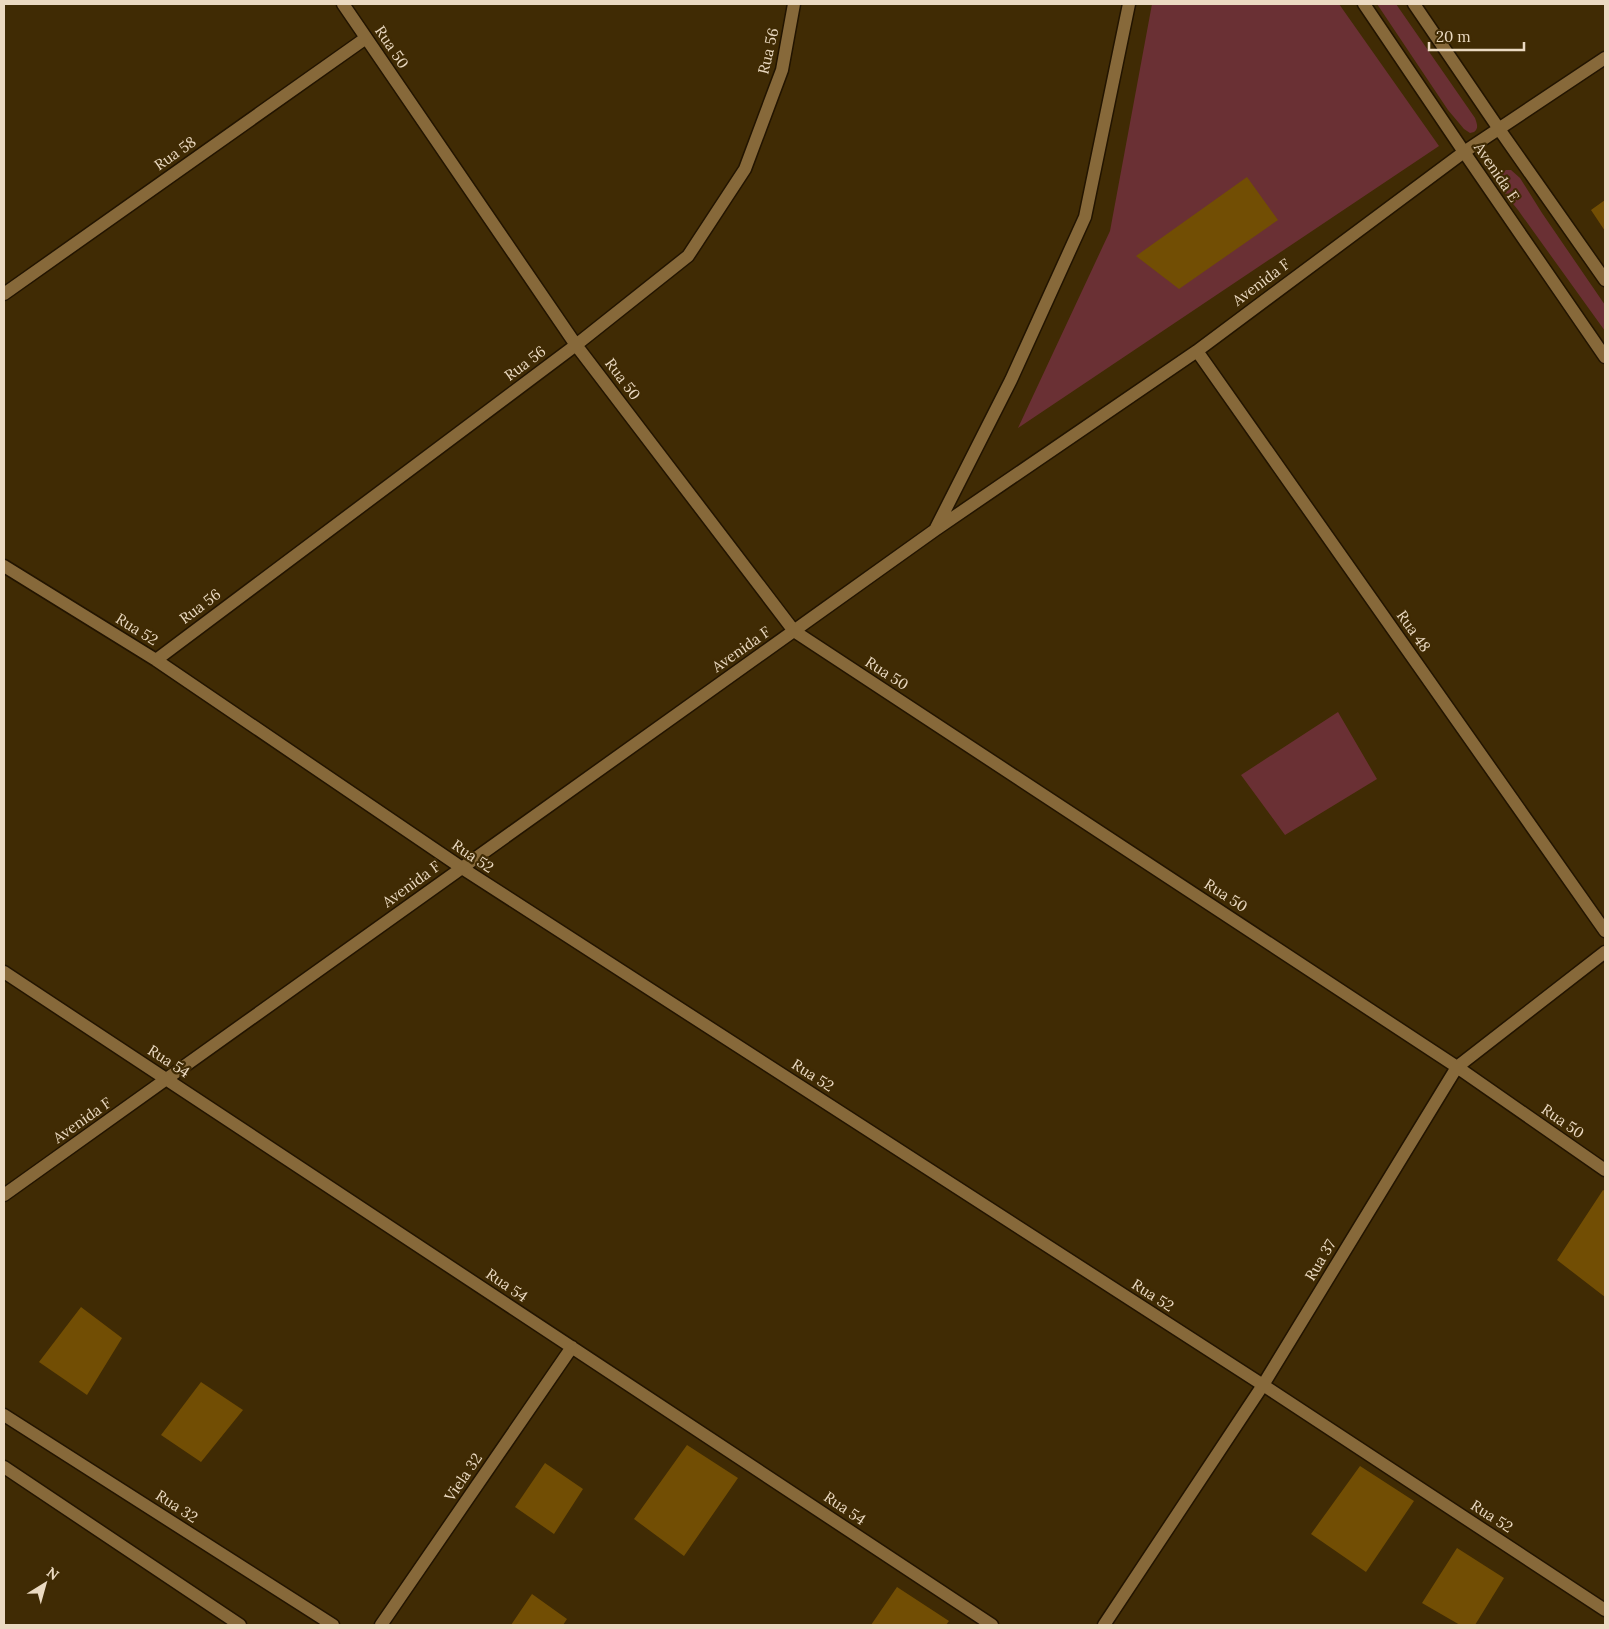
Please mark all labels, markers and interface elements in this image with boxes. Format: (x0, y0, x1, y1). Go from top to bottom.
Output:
scale bar (1429, 20, 1524, 52)
street label: Rua 50 (371, 22, 413, 72)
street label: Rua 56 (753, 26, 783, 76)
text: 20 m (1436, 27, 1471, 46)
street label: Rua 58 (150, 132, 200, 174)
street label: Avenida E (1470, 138, 1524, 206)
street label: Avenida F (1228, 254, 1293, 310)
street label: Rua 56 (501, 341, 549, 385)
street label: Rua 50 (601, 354, 645, 404)
street label: Rua 56 (176, 584, 224, 628)
street label: Rua 48 (1393, 606, 1435, 656)
street label: Rua 52 (112, 609, 162, 649)
street label: Avenida F (707, 622, 774, 677)
street label: Rua 50 (862, 652, 912, 694)
street label: Rua 52 (448, 835, 498, 877)
street label: Avenida F (378, 857, 444, 912)
street label: Rua 50 (1201, 874, 1251, 916)
street label: Rua 54 (144, 1040, 194, 1082)
street label: Rua 52 (788, 1054, 838, 1096)
street label: Avenida F (48, 1093, 115, 1148)
street label: Rua 50 (1538, 1100, 1588, 1142)
street label: Rua 37 (1300, 1236, 1340, 1284)
street label: Rua 54 (482, 1264, 532, 1306)
street label: Rua 52 (1128, 1274, 1178, 1316)
street label: Viela 32 (439, 1449, 486, 1506)
street label: Rua 32 (152, 1485, 202, 1527)
street label: Rua 54 (820, 1487, 870, 1529)
street label: Rua 52 (1467, 1495, 1517, 1537)
north arrow (20, 1559, 70, 1609)
text: N (43, 1563, 63, 1584)

